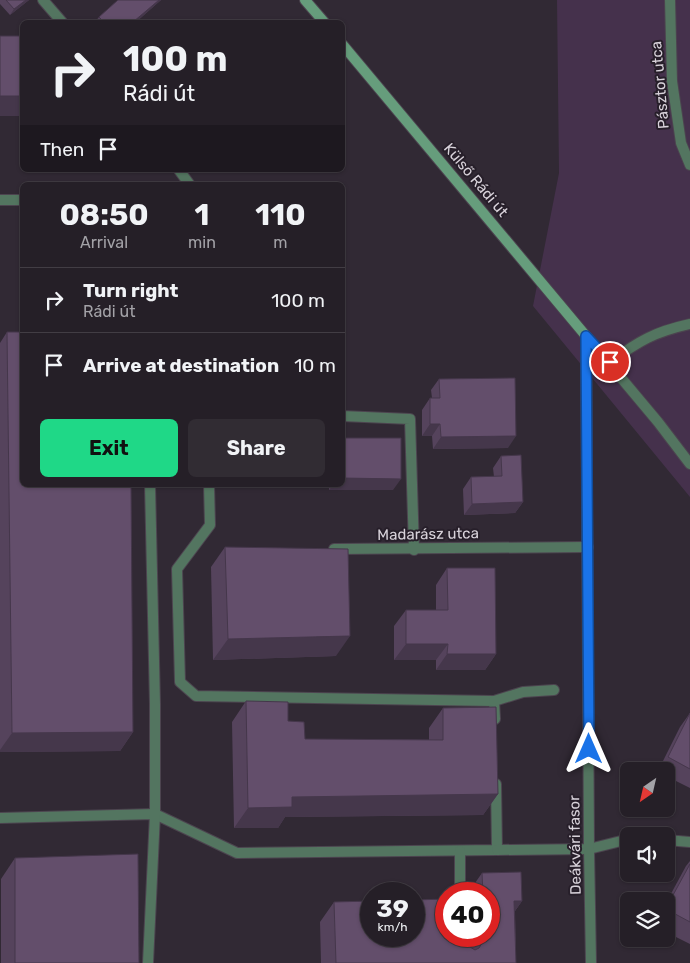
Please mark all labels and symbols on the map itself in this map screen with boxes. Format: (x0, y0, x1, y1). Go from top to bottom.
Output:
street label: Pásztor utca (647, 40, 673, 130)
street label: Külső Rádi út (440, 140, 512, 221)
pin (589, 341, 631, 383)
street label: Madarász utca (377, 524, 479, 544)
position arrow (562, 722, 614, 774)
north arrow (620, 762, 675, 818)
street label: Deákvári fasor (565, 795, 585, 895)
speed limit sign: 40 (435, 882, 500, 947)

